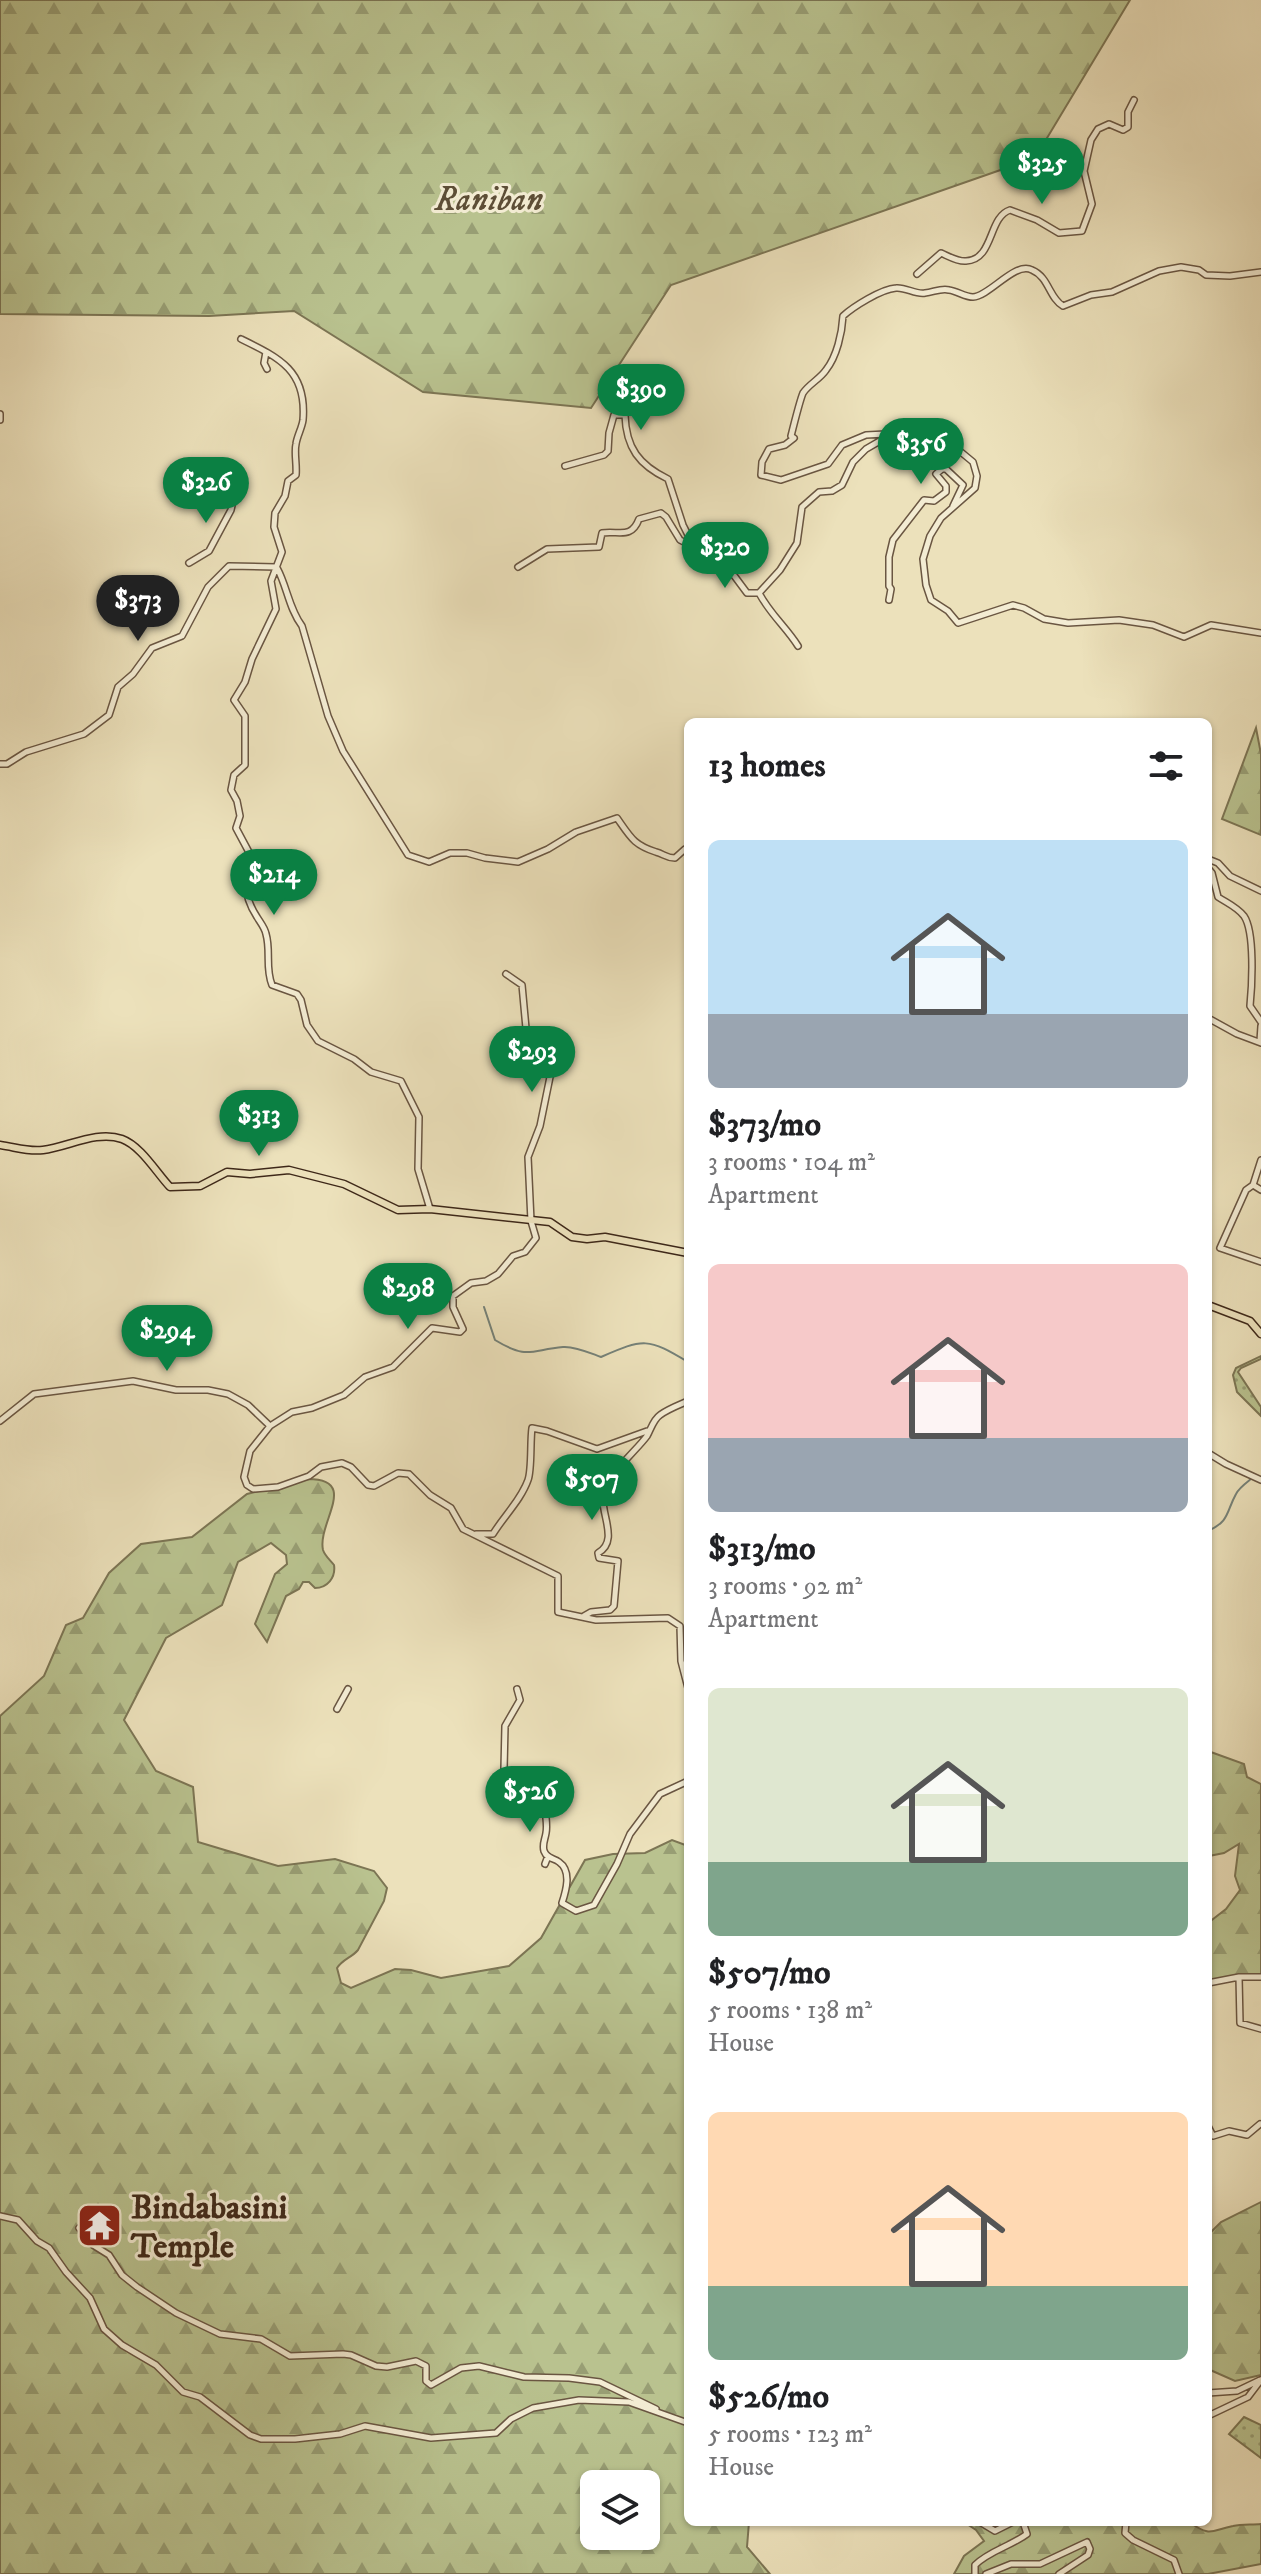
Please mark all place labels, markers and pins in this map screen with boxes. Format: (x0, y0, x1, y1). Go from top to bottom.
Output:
pin: $325 (995, 138, 1089, 206)
pin: $390 (594, 364, 688, 432)
pin: $356 (874, 418, 968, 486)
pin: $326 (159, 457, 253, 525)
pin: $320 (678, 522, 772, 590)
pin: $373 (91, 575, 185, 643)
pin: $214 (227, 849, 321, 917)
pin: $293 (485, 1026, 579, 1094)
pin: $313 (212, 1090, 306, 1158)
pin: $298 (361, 1263, 455, 1331)
pin: $294 (120, 1305, 214, 1373)
pin: $507 (545, 1454, 639, 1522)
pin: $526 (483, 1766, 577, 1834)
place label: Bindabasini Temple (130, 2187, 287, 2268)
temple icon: Bindabasini Temple (76, 2202, 124, 2250)

